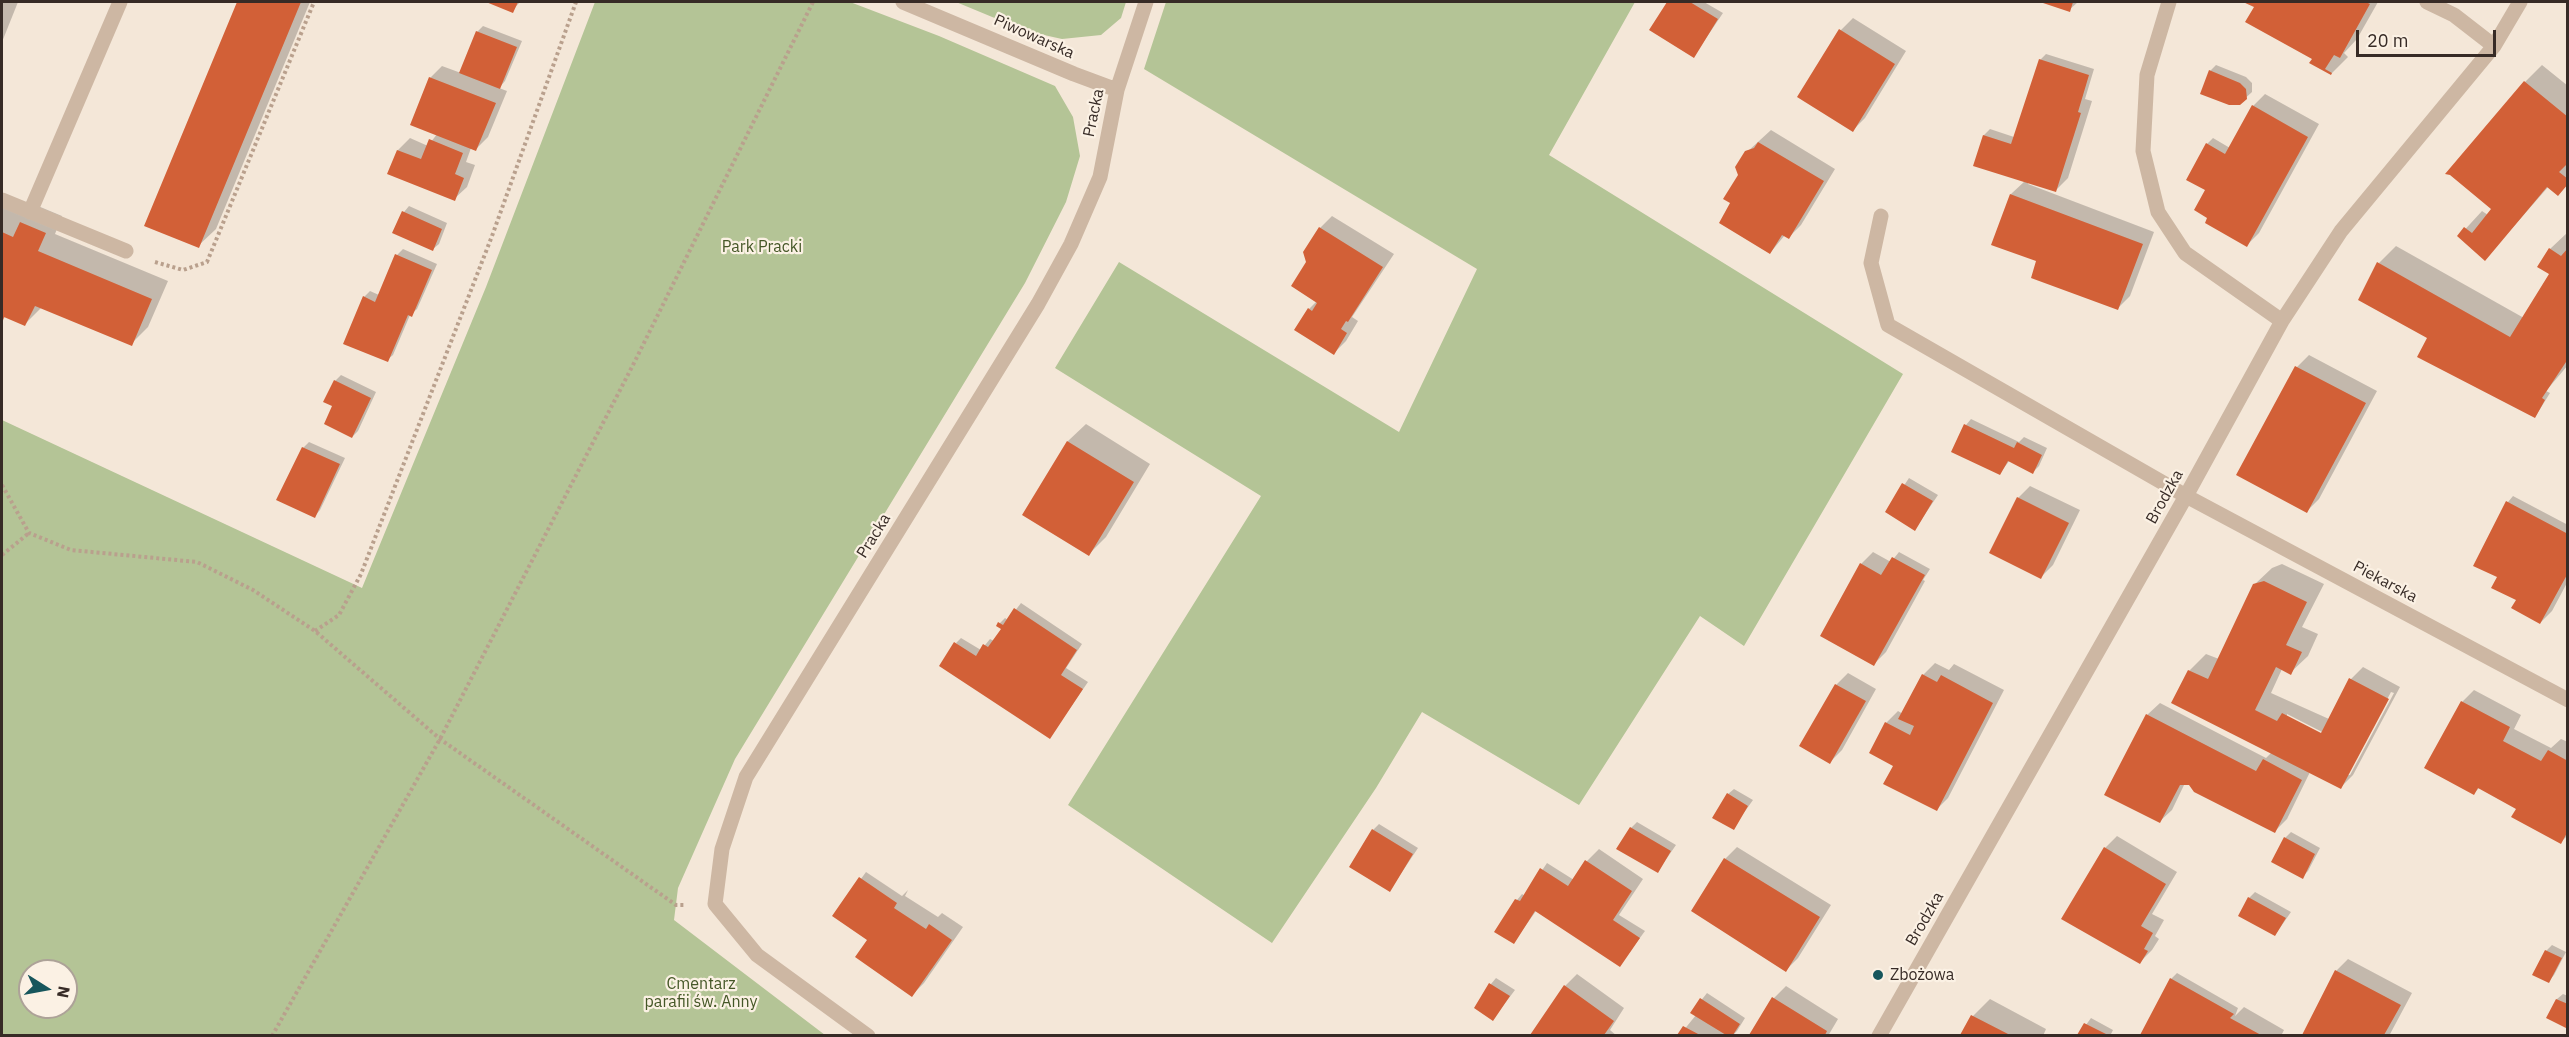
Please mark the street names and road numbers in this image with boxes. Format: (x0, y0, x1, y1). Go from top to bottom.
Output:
street label: Piwowarska (991, 11, 1077, 63)
street label: Pracka (1080, 87, 1108, 139)
street label: Brodzka (2142, 467, 2188, 527)
street label: Pracka (853, 510, 895, 562)
street label: Piekarska (2350, 557, 2420, 607)
street label: Brodzka (1902, 889, 1948, 949)

